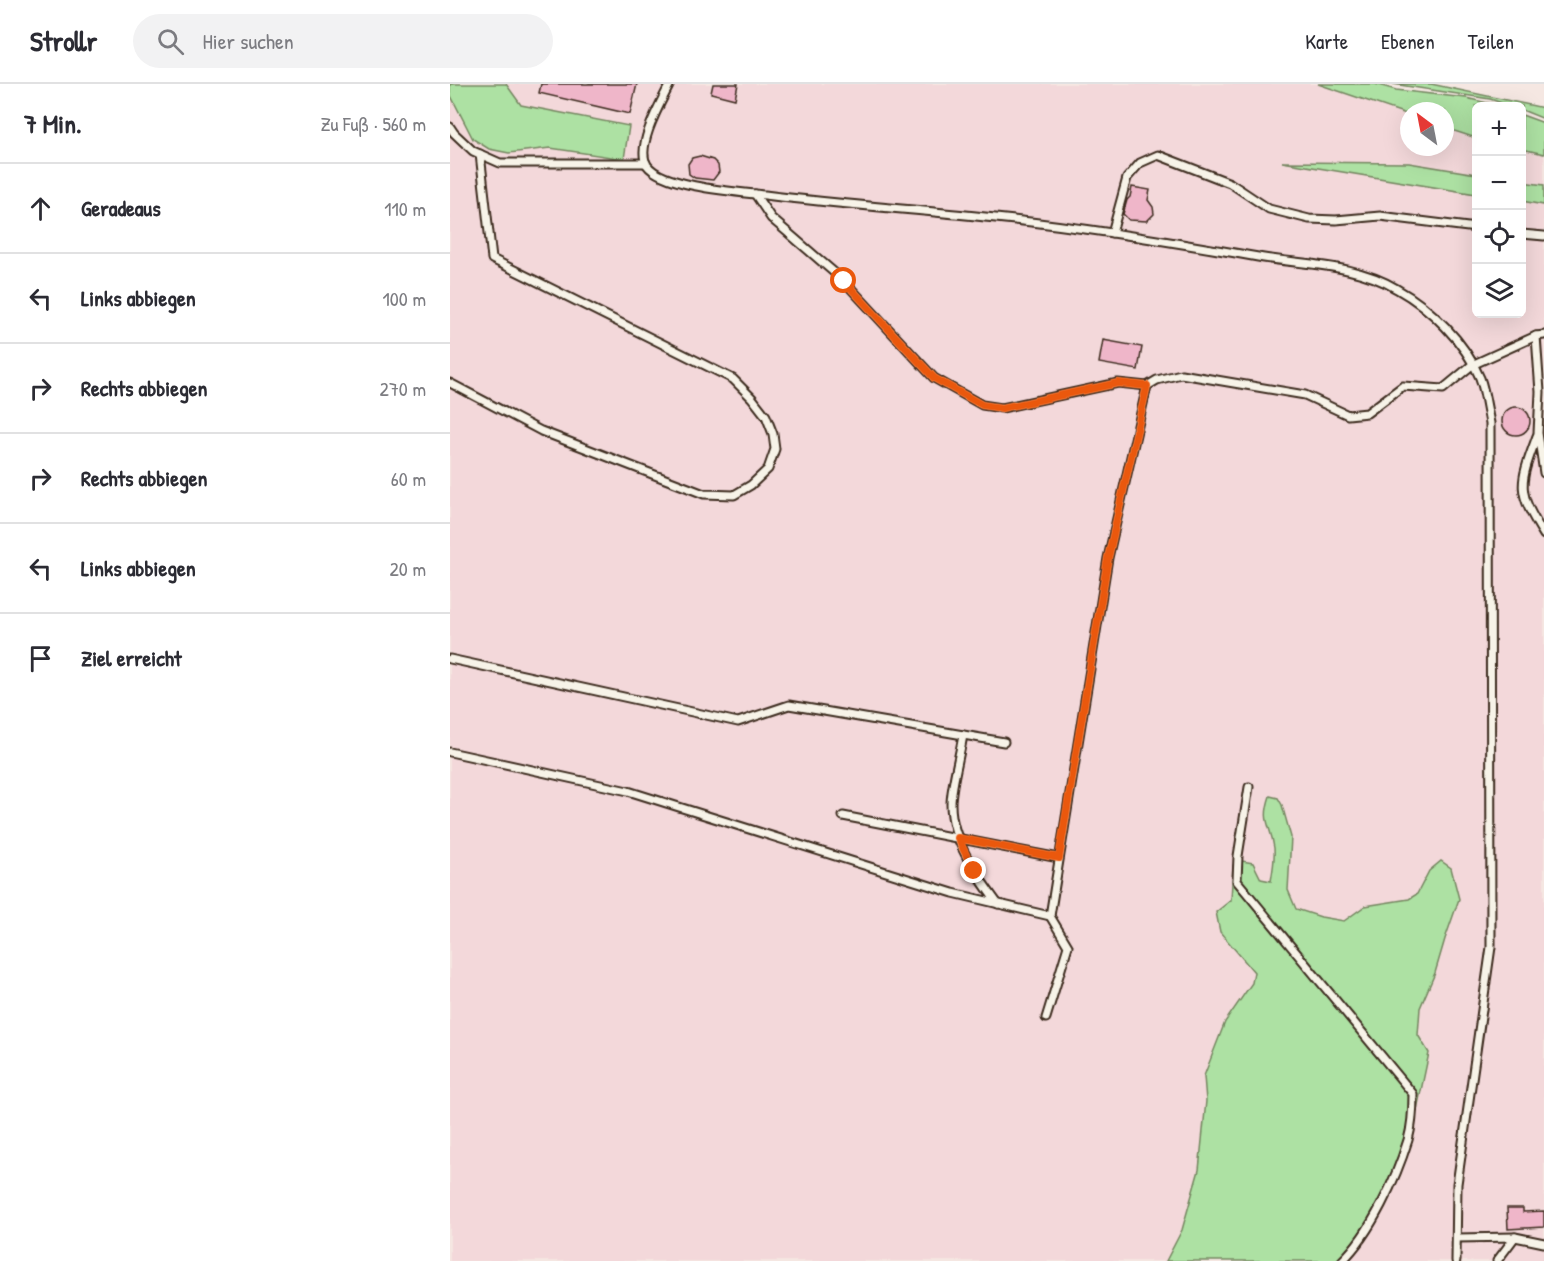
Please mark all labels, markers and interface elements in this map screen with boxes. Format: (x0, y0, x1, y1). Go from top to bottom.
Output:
search box (133, 14, 553, 68)
text: Strollr (30, 22, 97, 60)
icon: search (154, 25, 187, 58)
text: Hier suchen (202, 26, 294, 56)
text: Karte (1305, 27, 1348, 56)
text: Ebenen (1381, 27, 1435, 56)
text: Teilen (1468, 27, 1514, 56)
north arrow (1400, 102, 1454, 156)
map controls (1472, 102, 1526, 318)
button: + (1472, 102, 1526, 156)
text: 7 Min. (24, 106, 81, 141)
text: Zu Fuß · 560 m (320, 110, 426, 137)
button: − (1472, 156, 1526, 210)
icon: ahead (24, 192, 57, 225)
text: Geradeaus (81, 193, 161, 223)
text: 110 m (384, 195, 426, 222)
button: locate (1472, 210, 1526, 264)
button: layers (1472, 264, 1526, 318)
route start (830, 267, 856, 293)
icon: left (24, 282, 57, 315)
text: Links abbiegen (81, 283, 196, 313)
text: 100 m (383, 285, 426, 312)
icon: right (24, 372, 57, 405)
text: Rechts abbiegen (81, 373, 208, 403)
text: 270 m (380, 375, 426, 402)
icon: right (24, 462, 57, 495)
text: Rechts abbiegen (81, 463, 208, 493)
text: 60 m (391, 465, 426, 492)
icon: left (24, 552, 57, 585)
text: Links abbiegen (81, 553, 196, 583)
text: 20 m (389, 555, 426, 582)
icon: arrive (24, 642, 57, 675)
text: Ziel erreicht (81, 643, 181, 673)
route end (960, 857, 986, 883)

